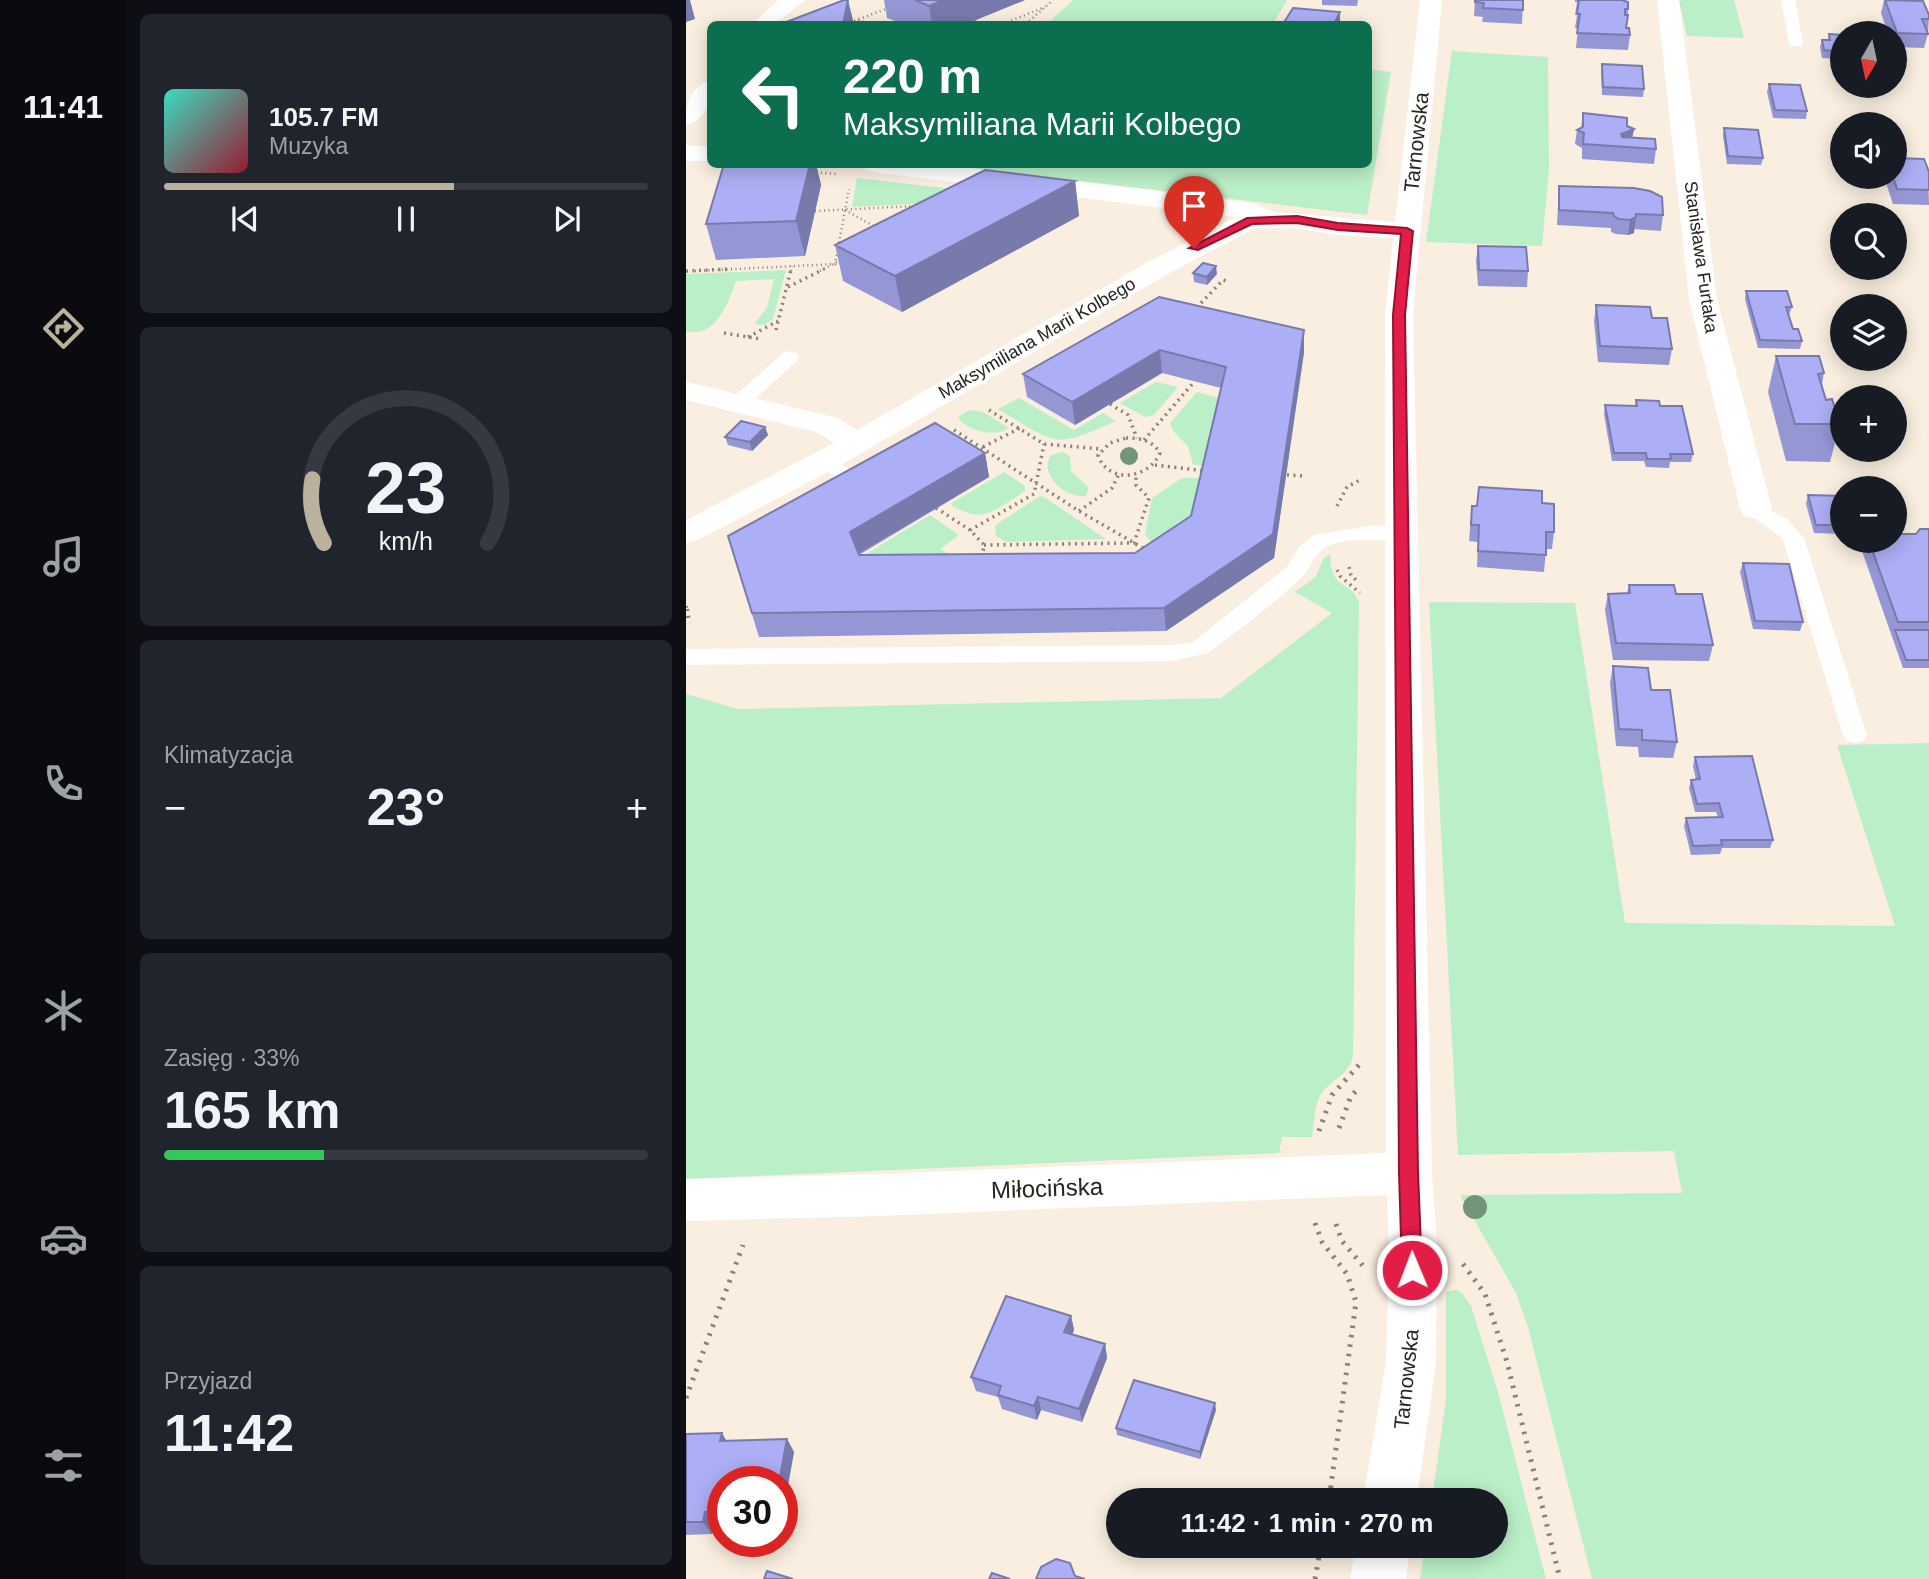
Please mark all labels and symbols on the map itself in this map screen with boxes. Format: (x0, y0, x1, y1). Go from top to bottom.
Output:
north arrow (1830, 21, 1908, 98)
street label: Tarnowska (1399, 91, 1433, 193)
pin (1164, 176, 1224, 248)
street label: Stanisława Furtaka (1680, 180, 1722, 335)
street label: Maksymiliana Marii Kolbego (935, 273, 1139, 403)
street label: Miłocińska (991, 1173, 1104, 1203)
position arrow (1375, 1233, 1449, 1307)
street label: Tarnowska (1389, 1328, 1423, 1430)
speed limit sign: 30 (707, 1466, 798, 1557)

